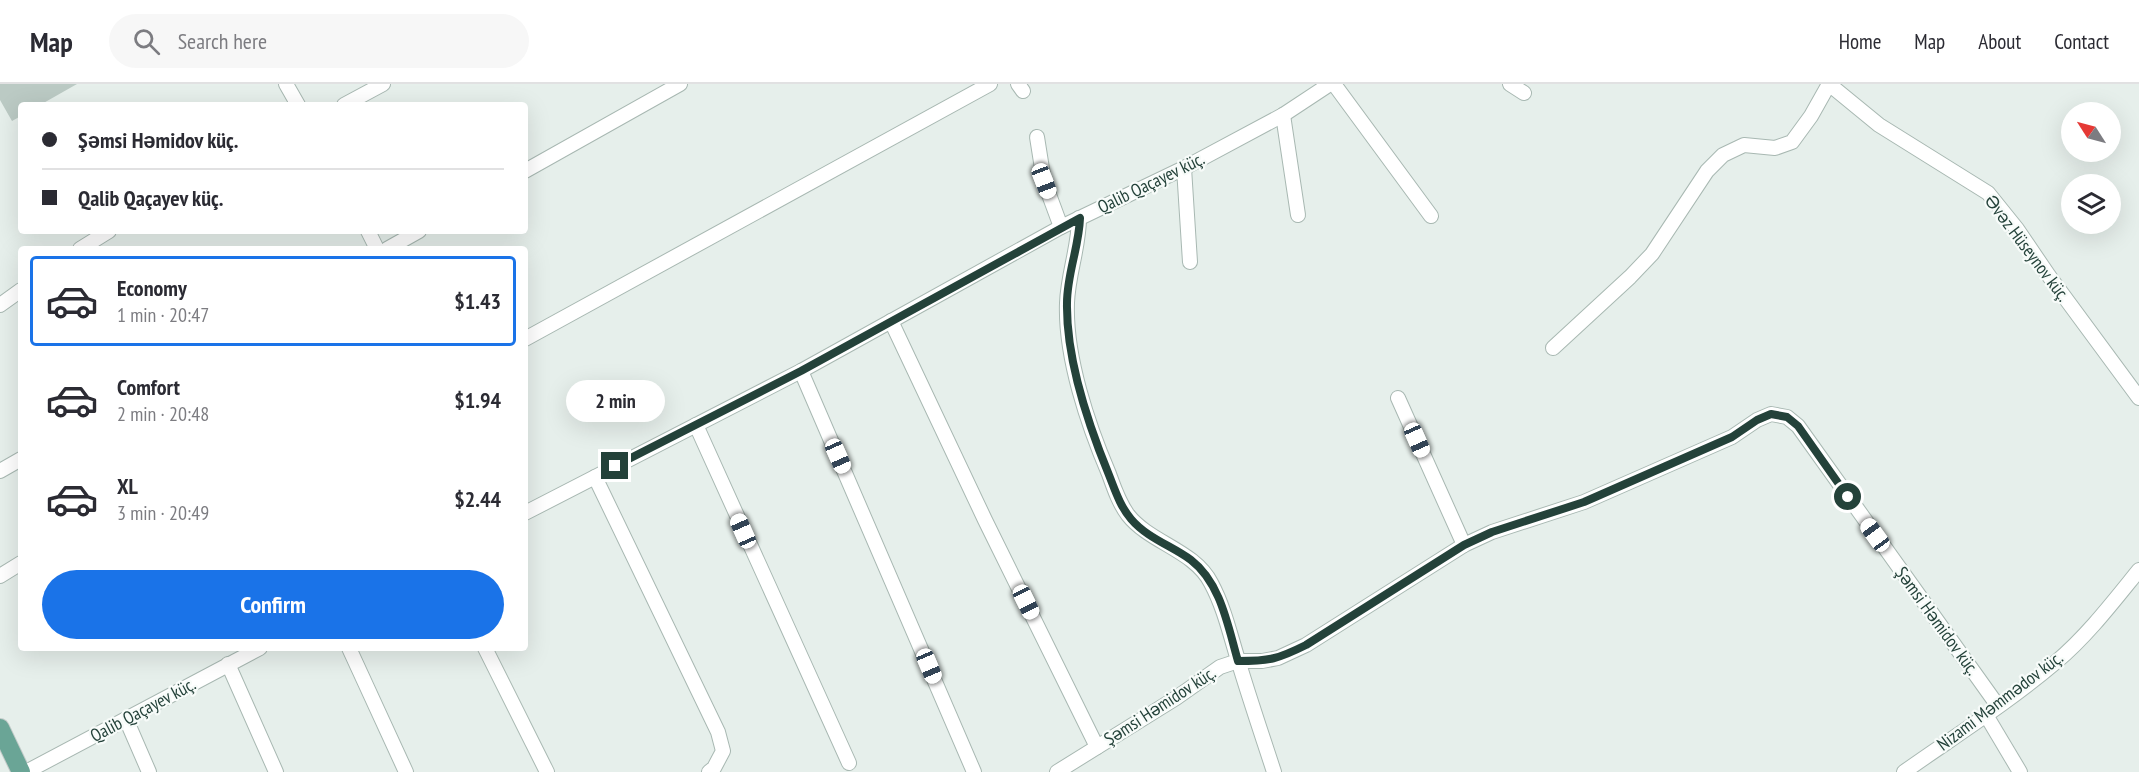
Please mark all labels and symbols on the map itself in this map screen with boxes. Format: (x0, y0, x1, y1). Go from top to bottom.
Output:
north arrow (2061, 102, 2121, 162)
street label: Qalib Qaçayev küç. (1094, 147, 1208, 218)
car (1029, 161, 1059, 201)
street label: Əvəz Hüseynov küç. (1980, 190, 2075, 306)
callout: 2 min (566, 379, 664, 421)
car (1401, 420, 1433, 460)
car (822, 436, 854, 476)
route end (601, 452, 628, 479)
route start (1834, 483, 1861, 510)
car (727, 511, 759, 551)
car (1857, 515, 1893, 555)
street label: Şəmsi Həmidov küç. (1890, 562, 1985, 679)
car (1010, 582, 1042, 622)
car (914, 646, 944, 686)
street label: Nizami Məmmədov küç. (1932, 646, 2067, 755)
street label: Şəmsi Həmidov küç. (1100, 661, 1220, 750)
street label: Qalib Qaçayev küç. (86, 672, 199, 747)

